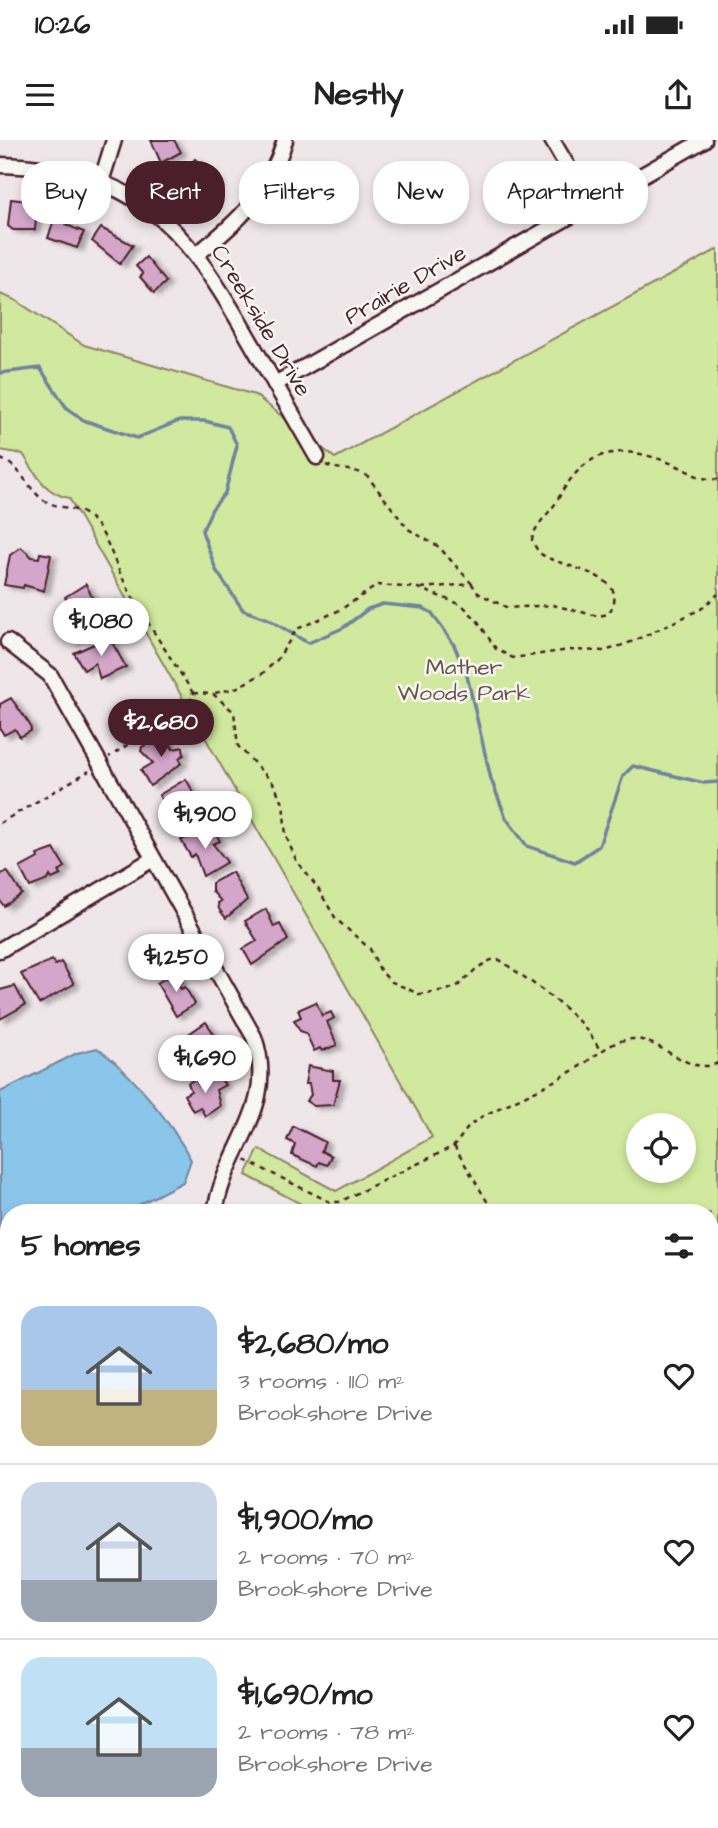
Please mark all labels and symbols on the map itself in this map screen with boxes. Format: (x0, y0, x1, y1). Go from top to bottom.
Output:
street label: Prairie Drive (339, 237, 472, 333)
street label: Creekside Drive (203, 239, 319, 402)
pin: $1,080 (44, 598, 158, 658)
park label: Mather Woods Park (397, 651, 531, 709)
pin: $2,680 (104, 700, 218, 759)
pin: $1,900 (148, 792, 262, 851)
pin: $1,250 (119, 934, 233, 994)
pin: $1,690 (148, 1035, 262, 1095)

